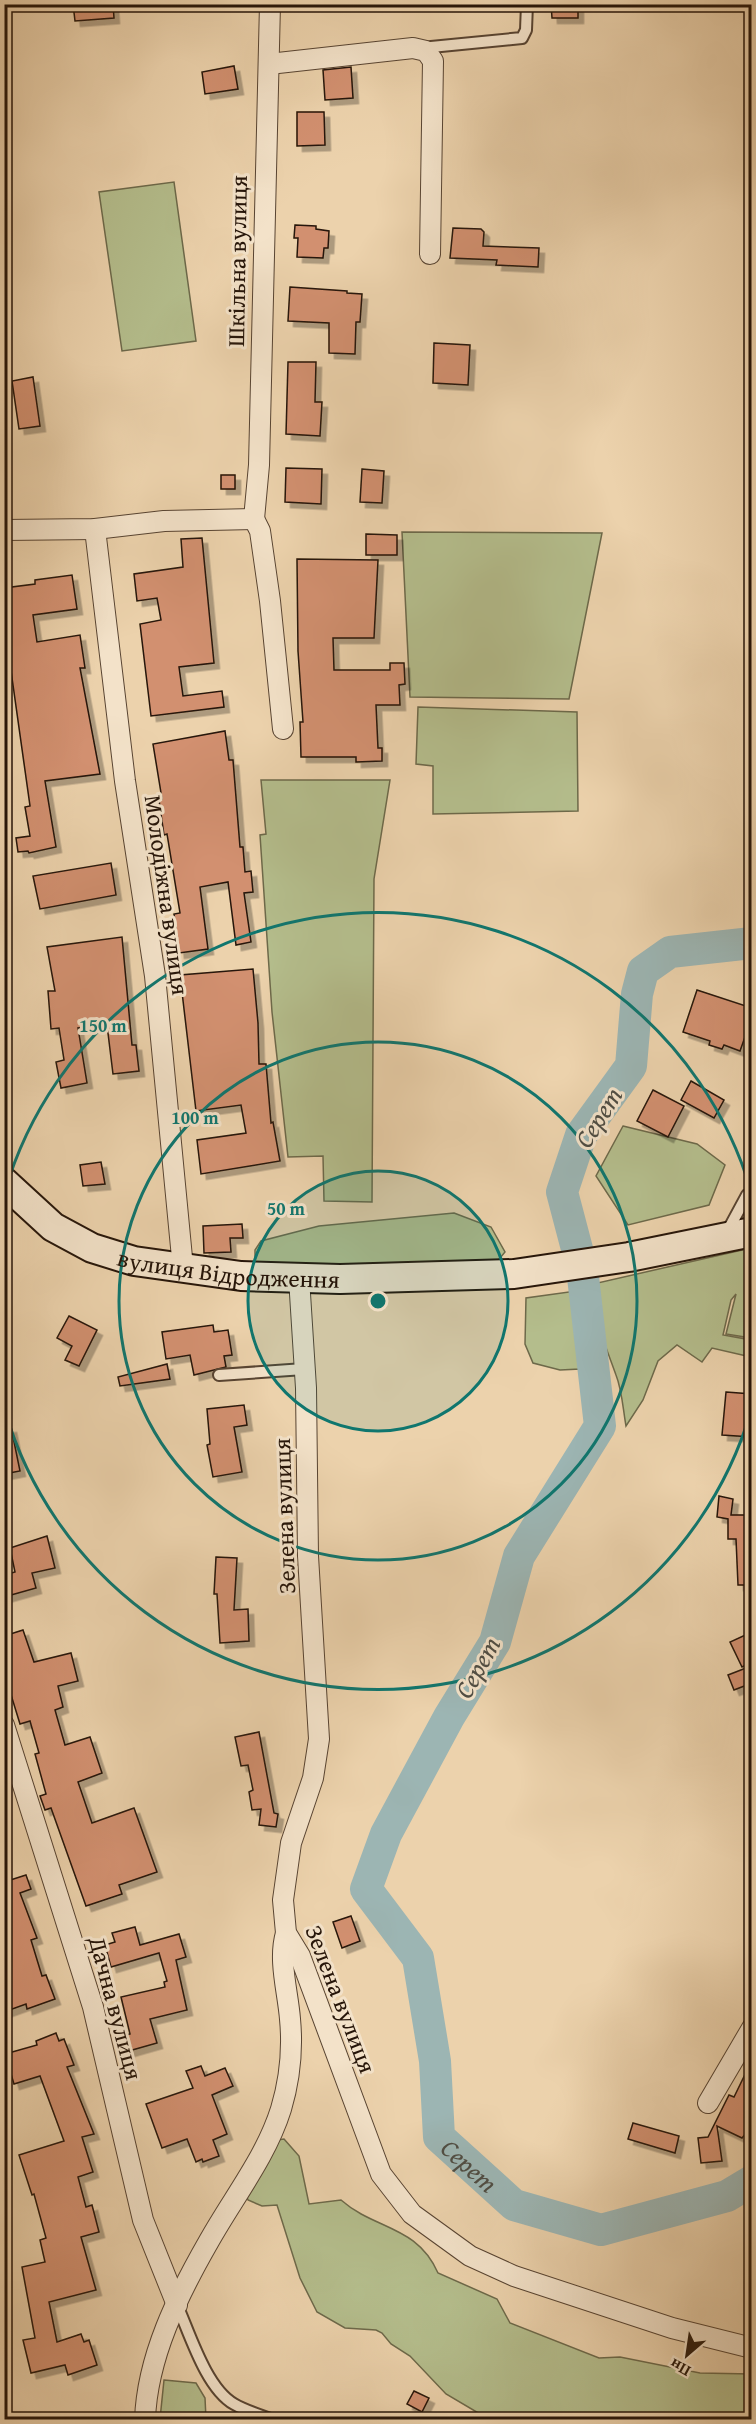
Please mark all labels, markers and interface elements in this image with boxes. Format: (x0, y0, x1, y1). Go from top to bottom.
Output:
street label: Шкільна вулиця (218, 175, 256, 347)
street label: Молодіжна вулиця (136, 793, 198, 997)
text: 150 m (79, 1012, 127, 1039)
water label: Серет (564, 1079, 632, 1155)
text: 100 m (171, 1104, 219, 1131)
text: 50 m (267, 1195, 306, 1222)
street label: вулиця Відродження (113, 1239, 340, 1296)
centre of rings (368, 1291, 388, 1311)
street label: Зелена вулиця (264, 1437, 304, 1595)
water label: Серет (444, 1629, 510, 1705)
street label: Зелена вулиця (297, 1920, 385, 2078)
street label: Дачна вулиця (80, 1931, 152, 2084)
water label: Серет (433, 2129, 507, 2202)
north arrow (657, 2325, 717, 2385)
text: Пн (665, 2353, 695, 2384)

